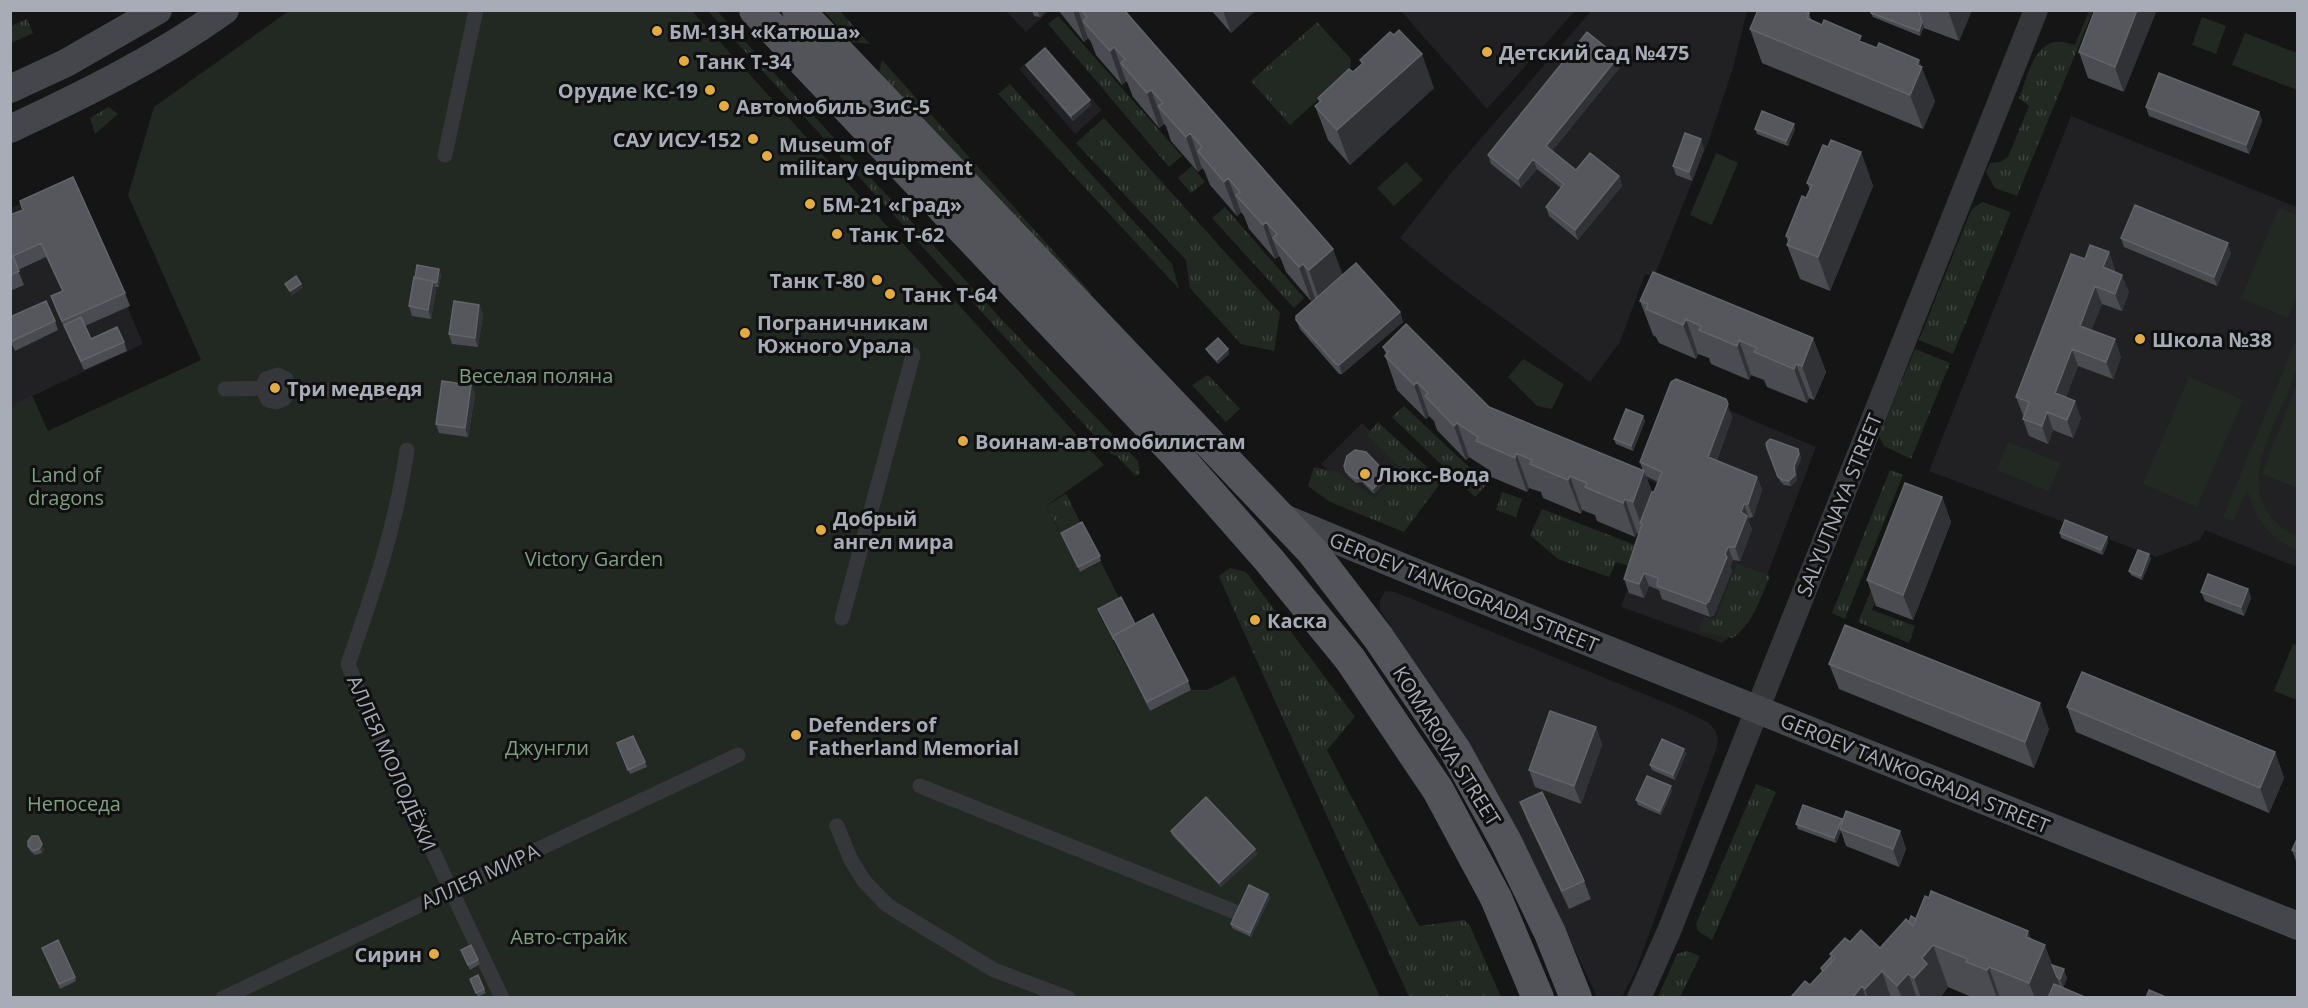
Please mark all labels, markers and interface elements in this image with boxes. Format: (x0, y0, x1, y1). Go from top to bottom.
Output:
place label: БМ-13Н «Катюша» (669, 18, 861, 45)
marker: БМ-13Н «Катюша» (650, 24, 664, 38)
place label: Детский сад №475 (1499, 39, 1690, 66)
marker: Детский сад №475 (1480, 45, 1494, 59)
place label: Танк Т-34 (696, 48, 792, 75)
marker: Танк Т-34 (677, 54, 691, 68)
place label: Орудие КС-19 (558, 77, 698, 104)
marker: Орудие КС-19 (703, 83, 717, 97)
place label: Автомобиль ЗиС-5 (736, 93, 930, 120)
marker: Автомобиль ЗиС-5 (717, 99, 731, 113)
place label: САУ ИСУ-152 (613, 126, 741, 153)
place label: Museum of military equipment (779, 131, 973, 181)
marker: САУ ИСУ-152 (746, 132, 760, 146)
marker: Museum of military equipment (760, 149, 774, 163)
place label: БМ-21 «Град» (822, 191, 962, 218)
marker: БМ-21 «Град» (803, 197, 817, 211)
place label: Танк Т-62 (849, 221, 944, 248)
marker: Танк Т-62 (830, 227, 844, 241)
place label: Танк Т-80 (770, 267, 865, 294)
marker: Танк Т-80 (870, 273, 884, 287)
place label: Танк Т-64 (902, 281, 998, 308)
marker: Танк Т-64 (883, 287, 897, 301)
place label: Пограничникам Южного Урала (757, 309, 928, 359)
marker: Пограничникам Южного Урала (738, 326, 752, 340)
place label: Школа №38 (2152, 326, 2272, 353)
marker: Школа №38 (2133, 332, 2147, 346)
park label: Веселая поляна (459, 362, 613, 389)
place label: Три медведя (287, 375, 422, 402)
marker: Три медведя (268, 381, 282, 395)
street label: SALYUTNAYA STREET (1790, 409, 1888, 601)
place label: Воинам-автомобилистам (975, 428, 1246, 455)
marker: Воинам-автомобилистам (956, 434, 970, 448)
park label: Land of dragons (28, 461, 104, 511)
place label: Люкс-Вода (1377, 461, 1490, 488)
marker: Люкс-Вода (1358, 467, 1372, 481)
place label: Добрый ангел мира (833, 505, 954, 555)
marker: Добрый ангел мира (814, 523, 828, 537)
street label: GEROEV TANKOGRADA STREET (1326, 526, 1602, 658)
park label: Victory Garden (525, 545, 663, 572)
place label: Каска (1267, 607, 1327, 634)
marker: Каска (1248, 613, 1262, 627)
street label: KOMAROVA STREET (1387, 661, 1507, 831)
street label: АЛЛЕЯ МОЛОДЁЖИ (341, 671, 443, 855)
street label: GEROEV TANKOGRADA STREET (1777, 707, 2053, 839)
place label: Defenders of Fatherland Memorial (808, 711, 1019, 761)
marker: Defenders of Fatherland Memorial (789, 728, 803, 742)
park label: Джунгли (505, 734, 589, 761)
park label: Непоседа (27, 790, 121, 817)
street label: АЛЛЕЯ МИРА (416, 837, 544, 915)
park label: Авто-страйк (510, 923, 628, 950)
place label: Сирин (355, 941, 422, 968)
marker: Сирин (427, 947, 441, 961)

